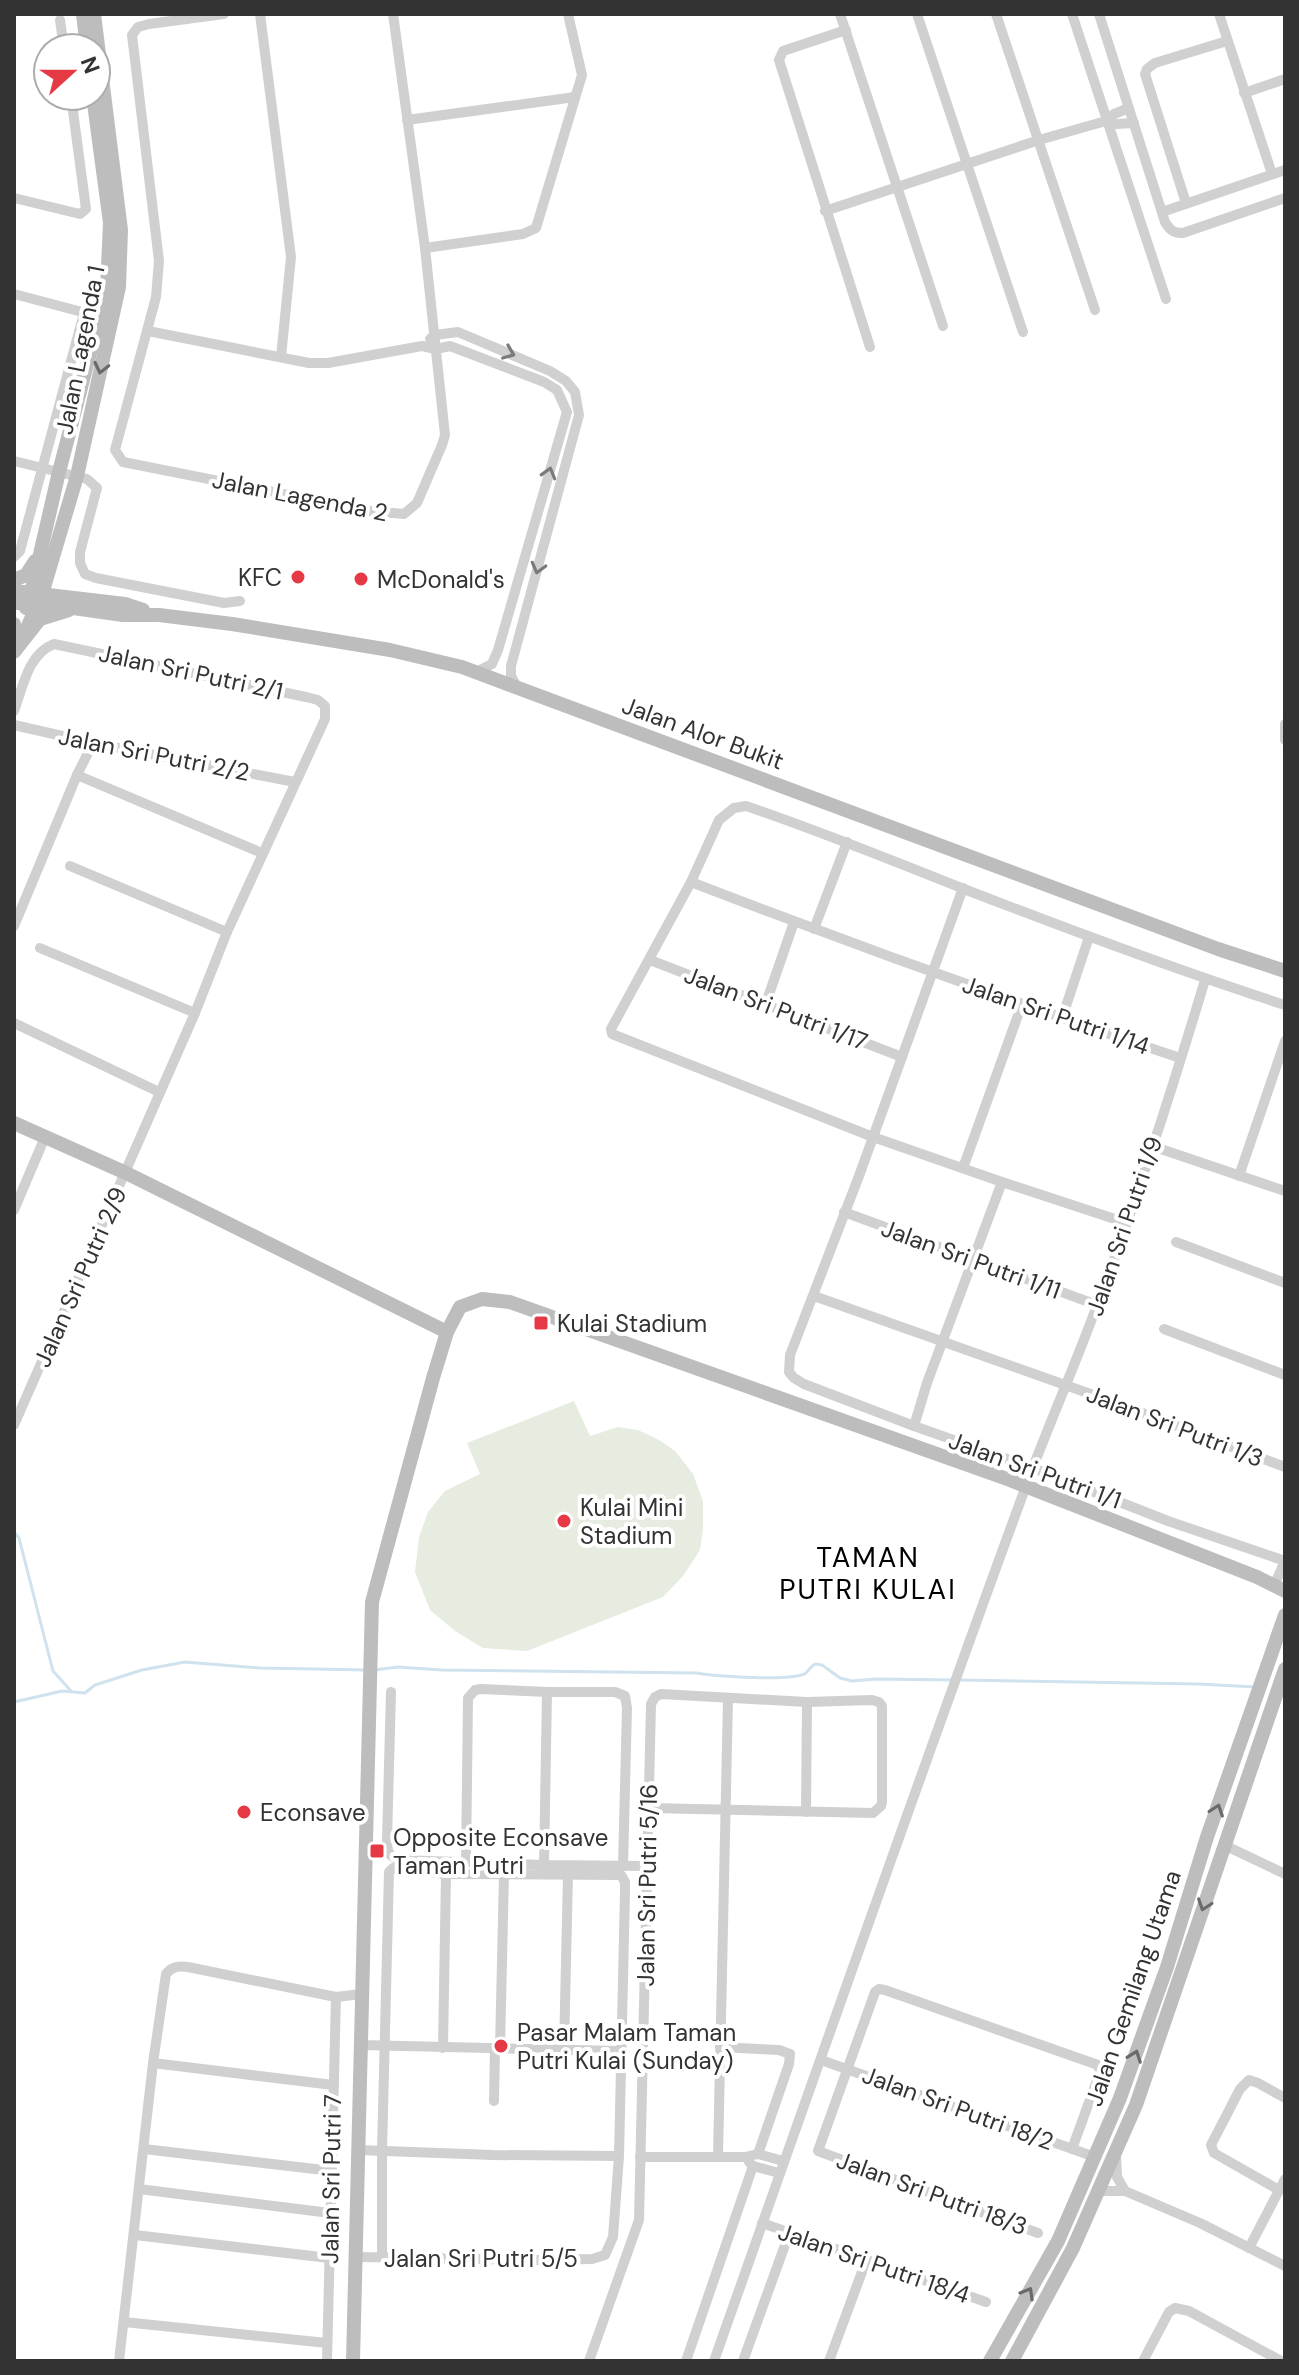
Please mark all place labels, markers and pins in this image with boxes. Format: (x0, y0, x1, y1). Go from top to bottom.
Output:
place label: KFC (238, 562, 282, 593)
place label: McDonald's (377, 564, 505, 595)
marker: KFC (289, 568, 307, 586)
marker: McDonald's (352, 570, 370, 588)
place label: Kulai Stadium (557, 1308, 707, 1339)
marker: Kulai Stadium (532, 1314, 550, 1332)
place label: Kulai Mini Stadium (580, 1492, 683, 1551)
marker: Kulai Mini Stadium (555, 1512, 573, 1530)
place label: Econsave (260, 1797, 366, 1828)
marker: Econsave (235, 1803, 253, 1821)
place label: Opposite Econsave Taman Putri (393, 1822, 608, 1881)
marker: Opposite Econsave Taman Putri (368, 1842, 386, 1860)
place label: Pasar Malam Taman Putri Kulai (Sunday) (517, 2017, 736, 2076)
marker: Pasar Malam Taman Putri Kulai (Sunday) (492, 2037, 510, 2055)

